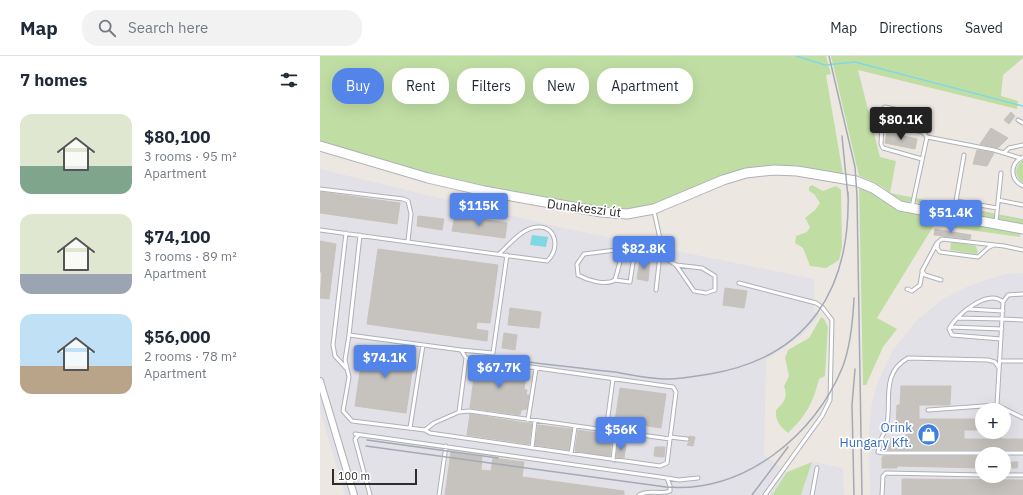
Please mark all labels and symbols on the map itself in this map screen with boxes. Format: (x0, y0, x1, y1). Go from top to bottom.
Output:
pin: $80.1K (868, 107, 934, 141)
pin: $115K (451, 193, 507, 227)
street label: Dunakeszi út (546, 195, 622, 221)
pin: $51.4K (918, 200, 984, 234)
pin: $82.8K (611, 236, 677, 270)
pin: $74.1K (352, 345, 418, 379)
pin: $67.7K (466, 355, 532, 389)
pin: $56K (597, 417, 645, 451)
place label: Orink Hungary Kft. (840, 419, 912, 451)
shop icon: Orink Hungary Kft. (915, 421, 941, 447)
scale bar (332, 467, 417, 486)

